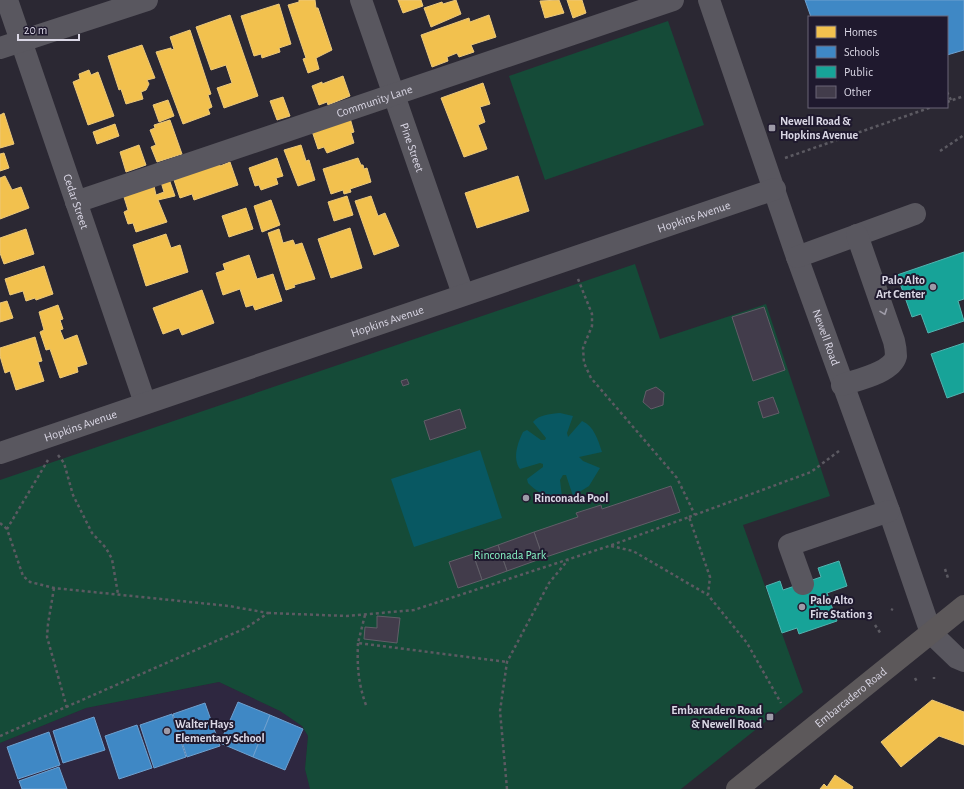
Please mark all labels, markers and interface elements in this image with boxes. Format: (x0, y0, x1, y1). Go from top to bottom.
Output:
scale bar (18, 16, 79, 42)
legend (808, 16, 948, 108)
text: 20 m (24, 24, 47, 36)
text: Homes (844, 26, 877, 38)
text: Schools (844, 46, 879, 58)
text: Public (844, 66, 873, 78)
street label: Community Lane (335, 83, 414, 119)
text: Other (844, 86, 871, 98)
place label: Newell Road & Hopkins Avenue (780, 115, 858, 141)
street label: Pine Street (398, 121, 426, 174)
marker: Newell Road & Hopkins Avenue (767, 123, 777, 133)
street label: Cedar Street (61, 172, 91, 231)
street label: Hopkins Avenue (656, 199, 732, 235)
place label: Palo Alto Art Center (876, 274, 926, 300)
marker: Palo Alto Art Center (928, 282, 938, 292)
street label: Hopkins Avenue (349, 303, 425, 339)
street label: Newell Road (810, 308, 842, 367)
one-way arrow (879, 308, 887, 315)
street label: Hopkins Avenue (43, 408, 118, 444)
place label: Rinconada Pool (534, 492, 608, 504)
marker: Rinconada Pool (521, 493, 531, 503)
park label: Rinconada Park (474, 549, 547, 561)
place label: Palo Alto Fire Station 3 (810, 594, 872, 620)
marker: Palo Alto Fire Station 3 (797, 602, 807, 612)
street label: Embarcadero Road (813, 665, 889, 730)
place label: Embarcadero Road & Newell Road (671, 704, 763, 730)
marker: Embarcadero Road & Newell Road (765, 712, 775, 722)
place label: Walter Hays Elementary School (175, 718, 265, 745)
marker: Walter Hays Elementary School (162, 726, 172, 736)

